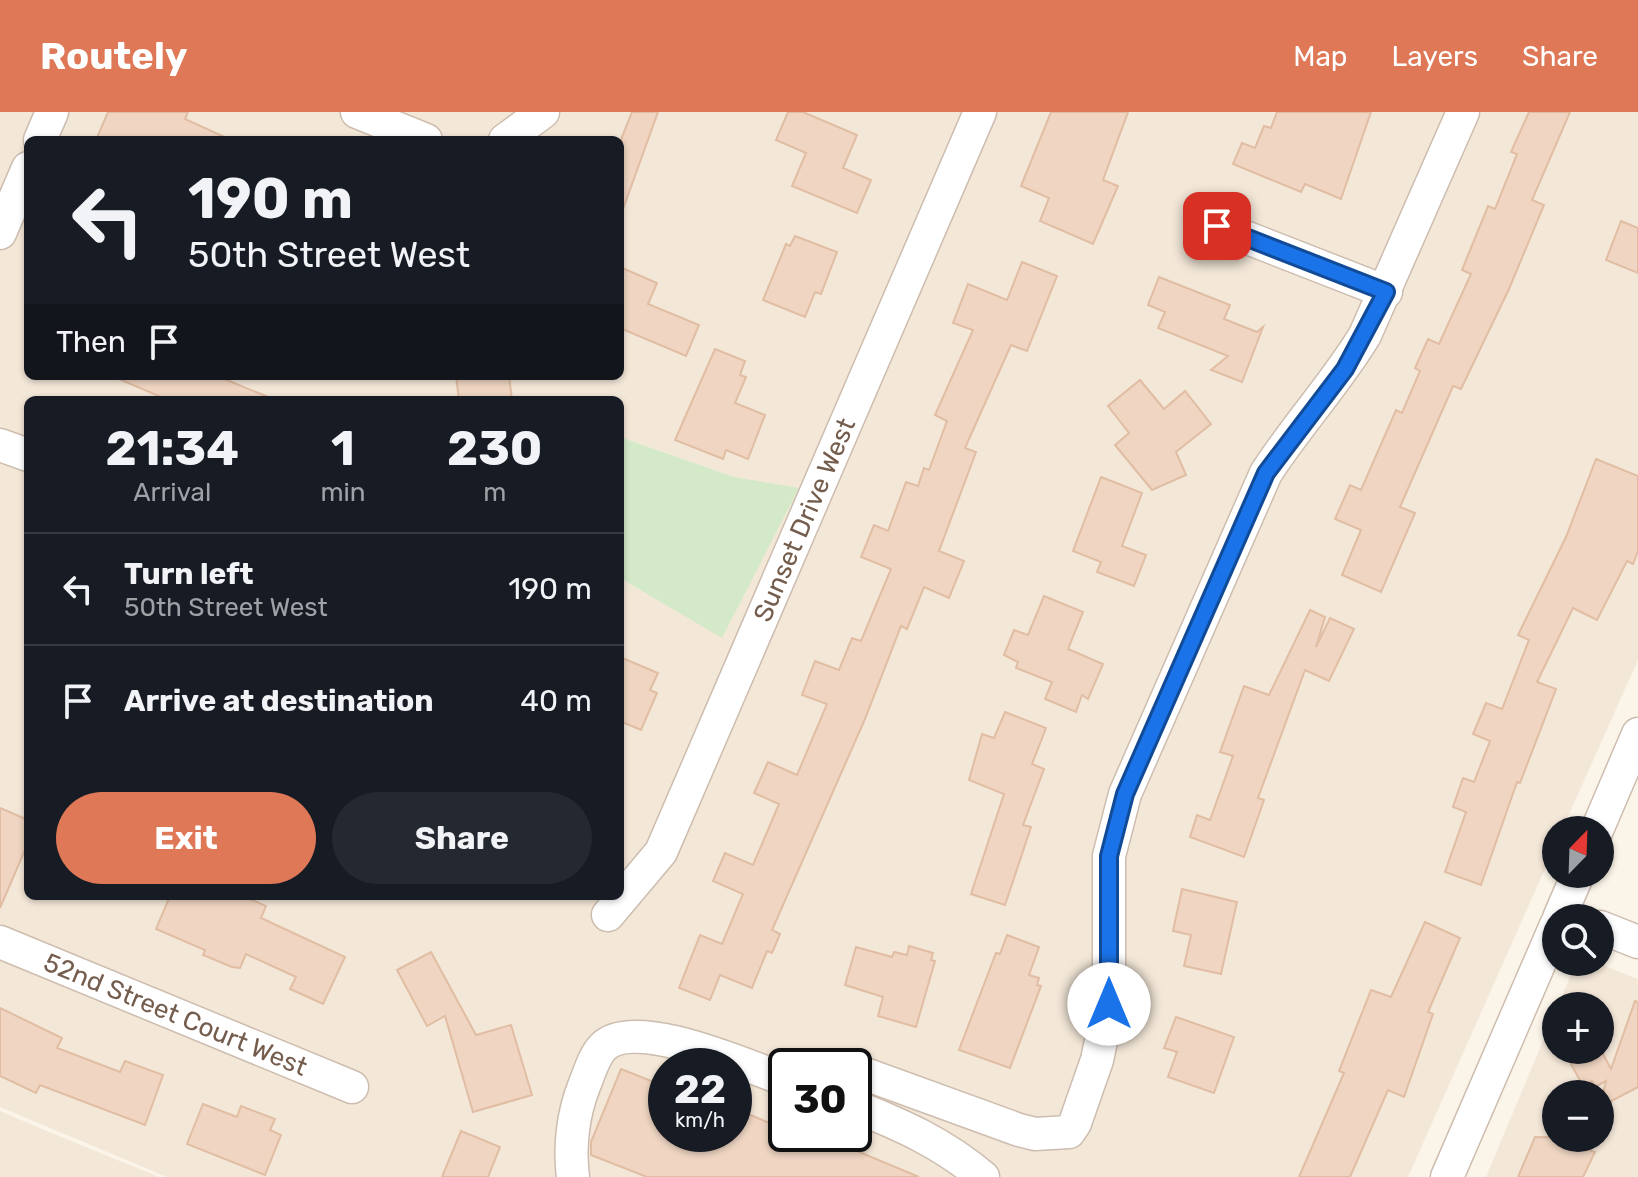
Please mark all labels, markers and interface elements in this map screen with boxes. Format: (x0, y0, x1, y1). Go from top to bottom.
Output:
text: Routely (40, 33, 187, 79)
text: Map (1293, 40, 1348, 73)
text: Layers (1392, 40, 1478, 73)
text: Share (1522, 40, 1598, 73)
text: 190 m (188, 166, 353, 232)
icon: left (56, 168, 160, 272)
pin (1183, 192, 1251, 260)
icon: arrive (1195, 204, 1239, 248)
text: 50th Street West (188, 233, 470, 276)
icon: arrive (142, 320, 186, 364)
text: Then (56, 324, 126, 360)
street label: Sunset Drive West (747, 414, 862, 627)
text: 21:34 (105, 420, 239, 477)
text: 1 (331, 420, 355, 477)
text: 230 (447, 420, 543, 477)
text: Arrival (133, 477, 211, 508)
text: min (320, 477, 366, 508)
text: m (483, 477, 506, 508)
text: Turn left (124, 556, 254, 592)
icon: left (56, 567, 100, 611)
text: 190 m (508, 571, 592, 607)
text: 50th Street West (124, 592, 328, 623)
icon: arrive (56, 679, 100, 723)
text: Arrive at destination (124, 683, 434, 719)
text: 40 m (520, 683, 592, 719)
button: Exit (56, 792, 316, 884)
button: Share (332, 792, 592, 884)
north arrow (1542, 816, 1614, 888)
map controls (1542, 816, 1614, 1152)
button: search (1542, 904, 1614, 976)
street label: 52nd Street Court West (39, 947, 312, 1083)
position arrow (1067, 962, 1151, 1046)
button: + (1542, 992, 1614, 1064)
speed limit sign: 30 (768, 1048, 872, 1152)
text: 22 (674, 1066, 726, 1113)
button: − (1542, 1080, 1614, 1152)
text: km/h (675, 1108, 725, 1132)

